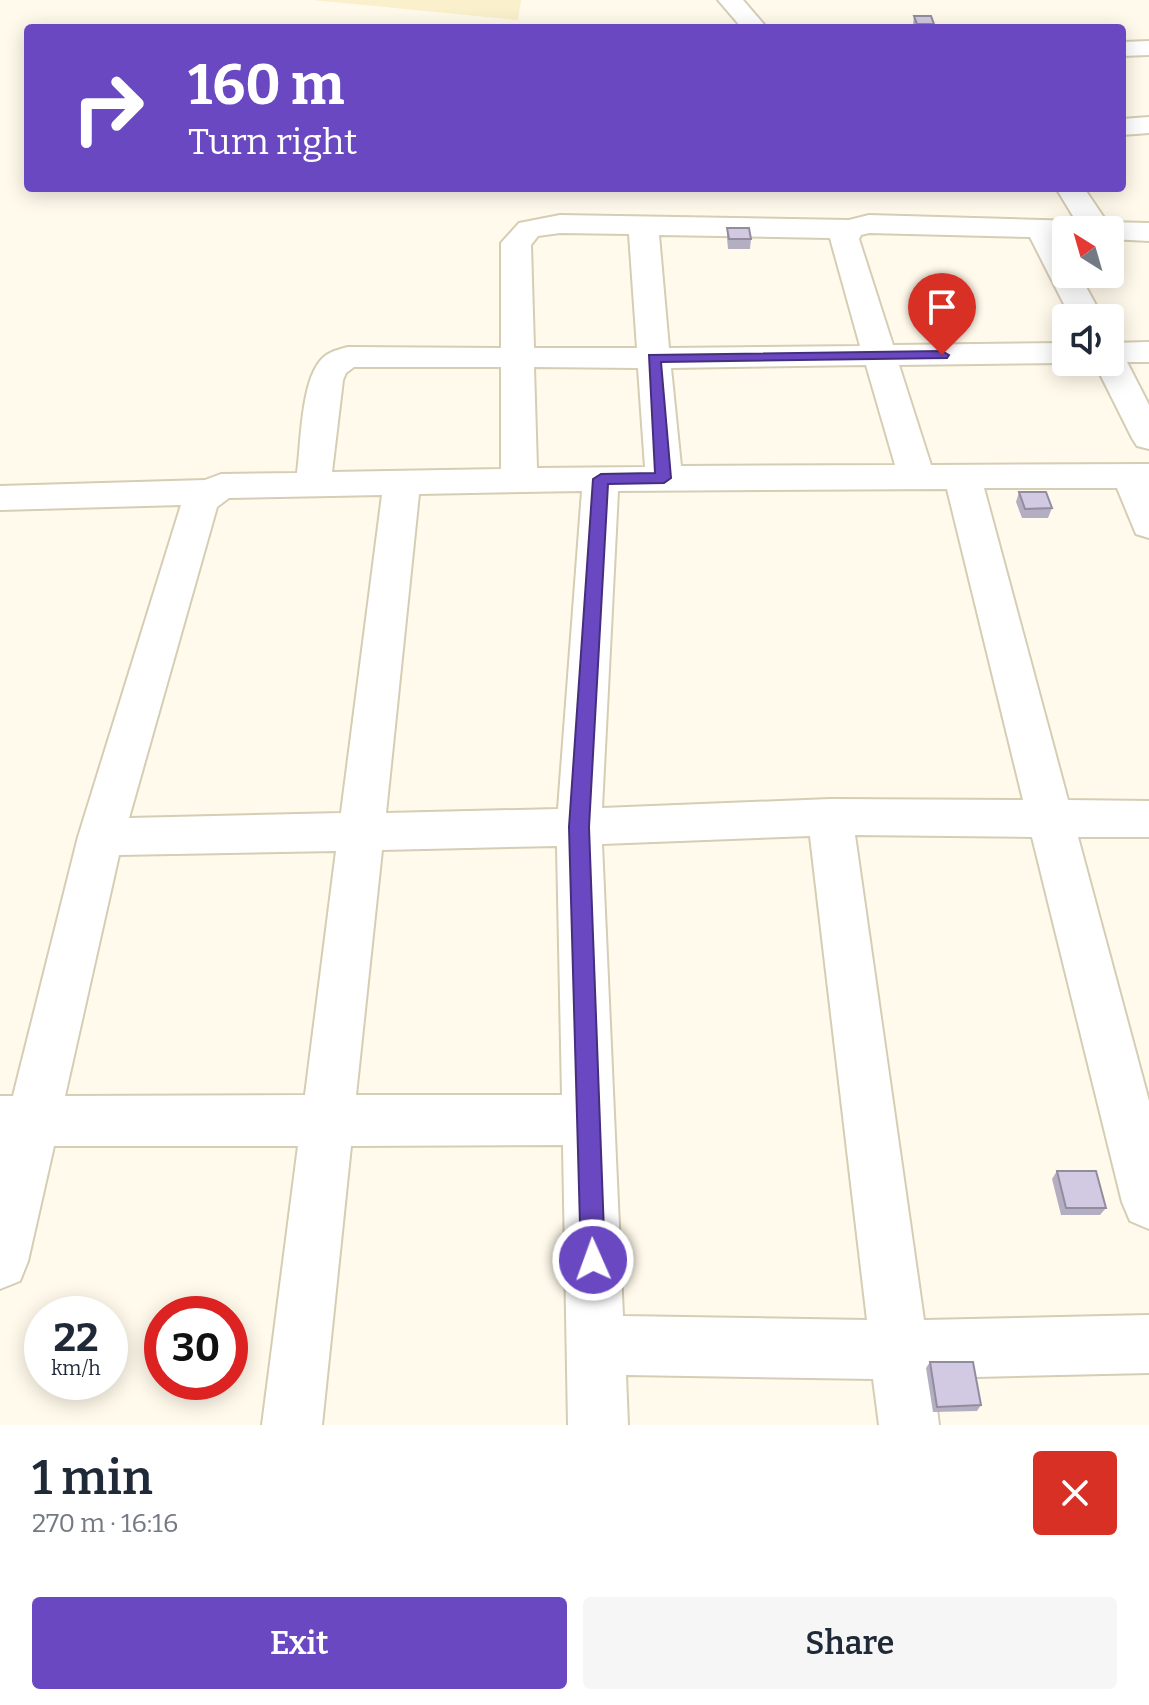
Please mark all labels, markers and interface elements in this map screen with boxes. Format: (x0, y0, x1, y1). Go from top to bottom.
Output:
text: 160 m (188, 52, 344, 119)
icon: right (56, 56, 160, 160)
text: Turn right (188, 120, 357, 164)
north arrow (1052, 216, 1124, 288)
map controls (1052, 216, 1124, 376)
pin (908, 273, 976, 355)
icon: arrive (920, 285, 964, 329)
button: sound (1052, 304, 1124, 376)
position arrow (551, 1218, 635, 1302)
speed limit sign: 30 (144, 1296, 248, 1400)
text: 22 (53, 1314, 99, 1362)
text: km/h (51, 1356, 101, 1380)
text: 1 min (32, 1449, 153, 1507)
button: close (1033, 1451, 1117, 1535)
text: 270 m · 16:16 (32, 1508, 178, 1539)
button: Exit (32, 1597, 567, 1689)
button: Share (583, 1597, 1117, 1689)

